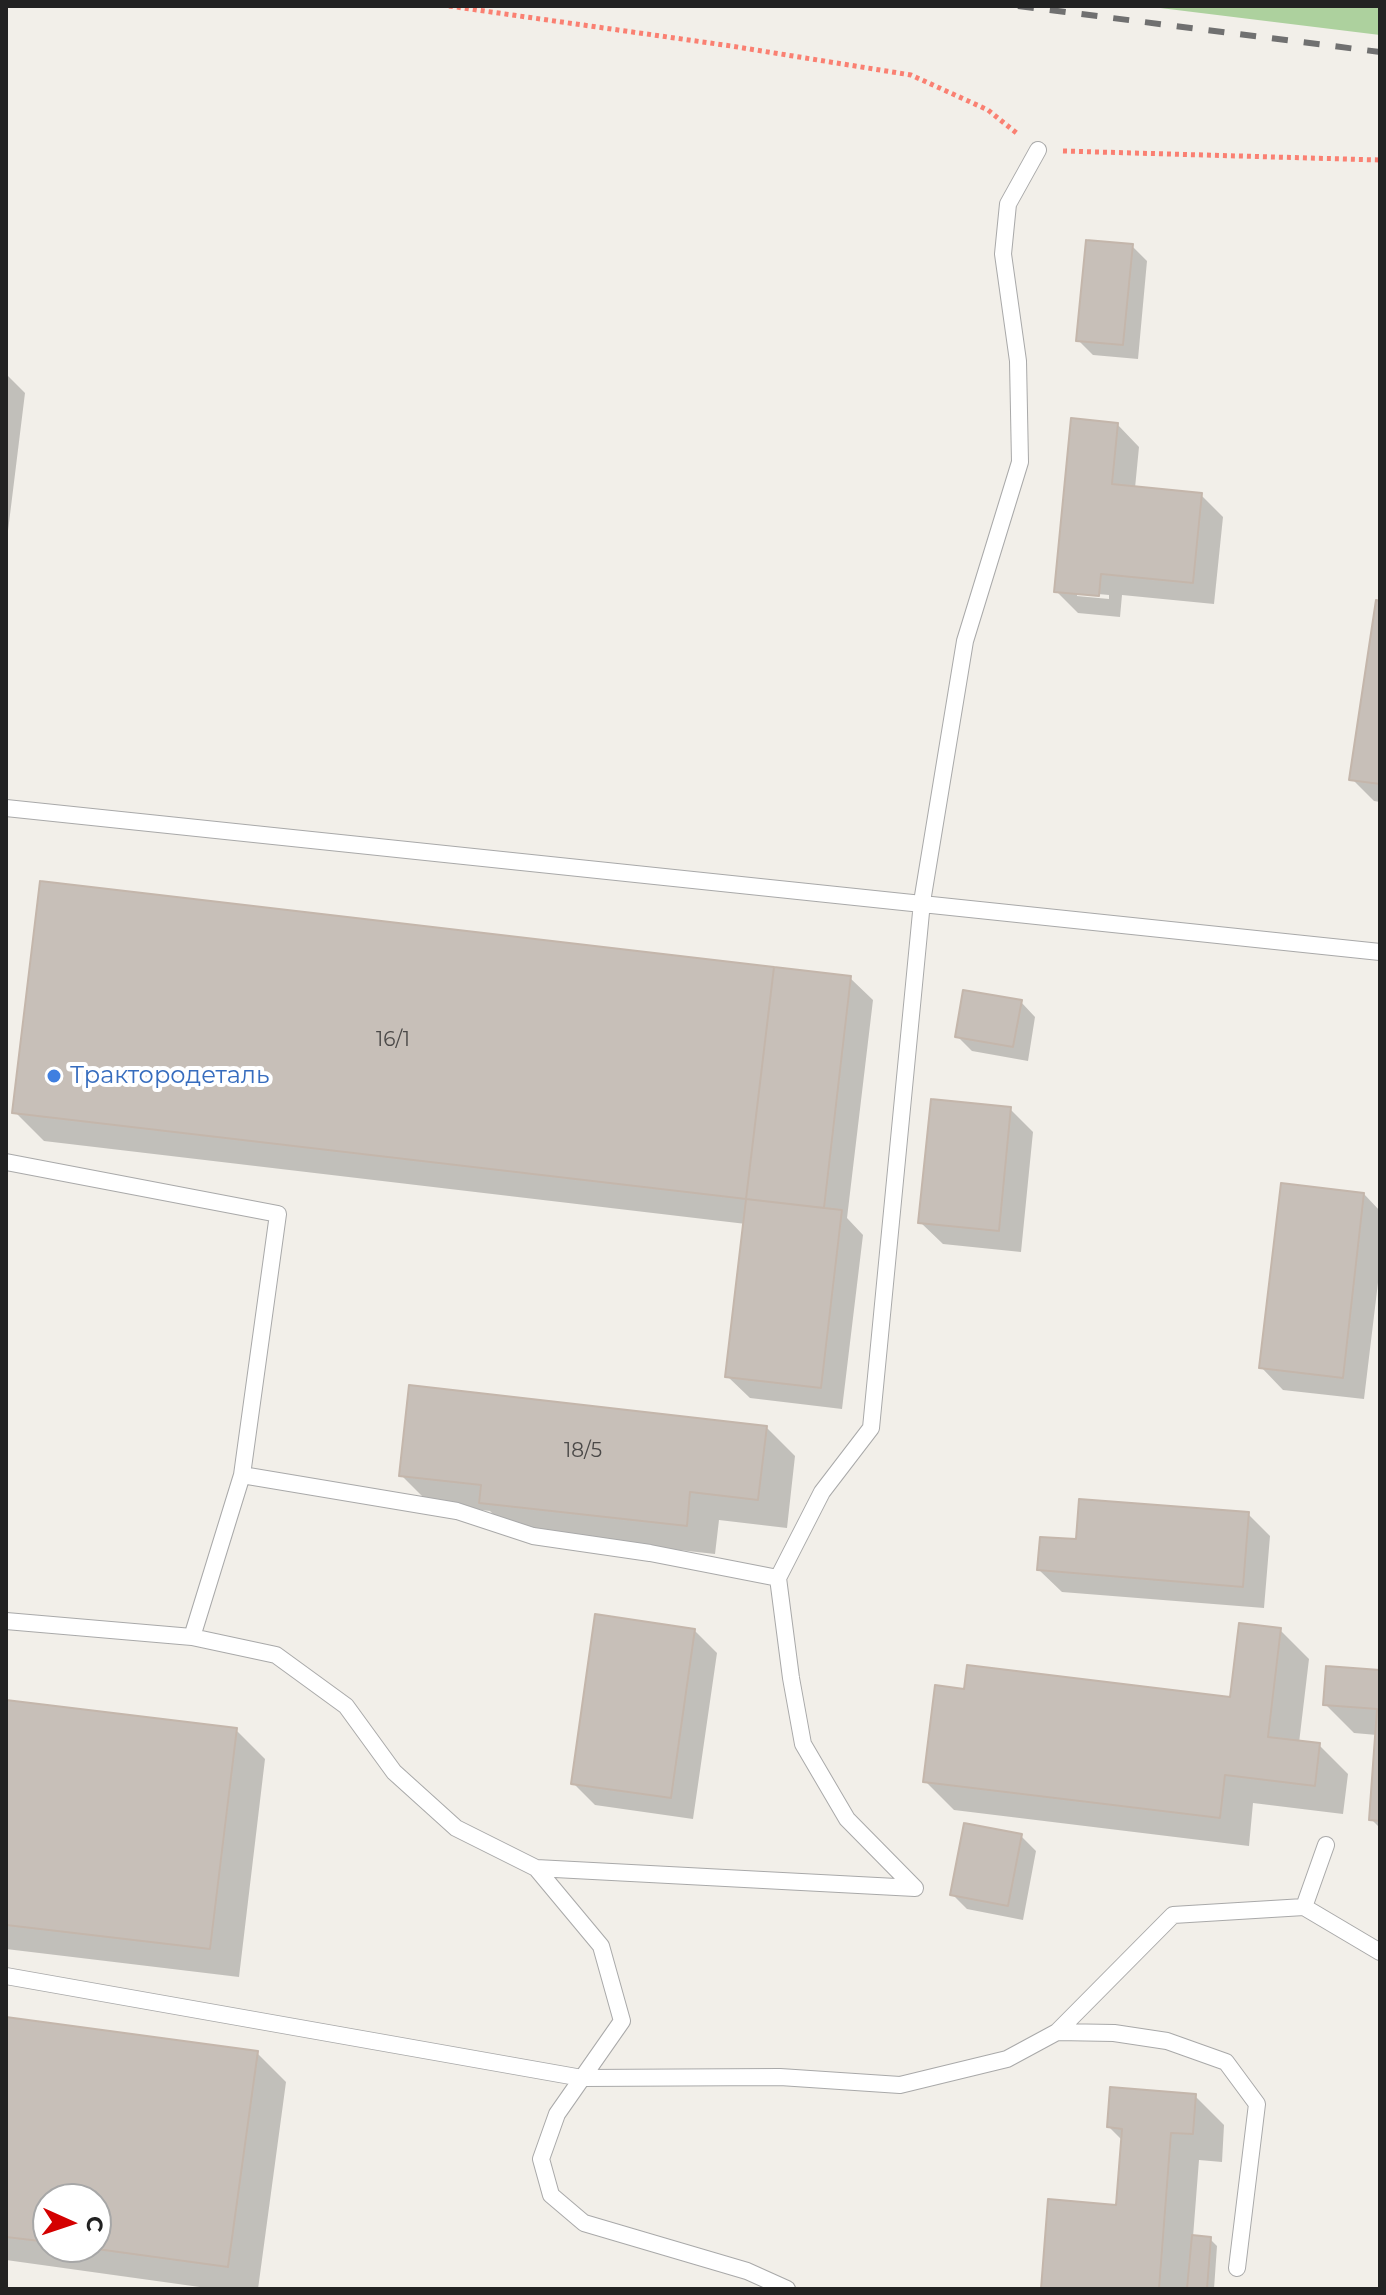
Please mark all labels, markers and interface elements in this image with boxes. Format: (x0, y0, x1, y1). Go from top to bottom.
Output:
house number: 16/1 (376, 1028, 410, 1052)
place label: Трактородеталь (70, 1062, 269, 1090)
marker: Трактородеталь (45, 1067, 63, 1085)
house number: 18/5 (564, 1439, 602, 1463)
north arrow (32, 2183, 112, 2263)
text: С (81, 2215, 108, 2233)

